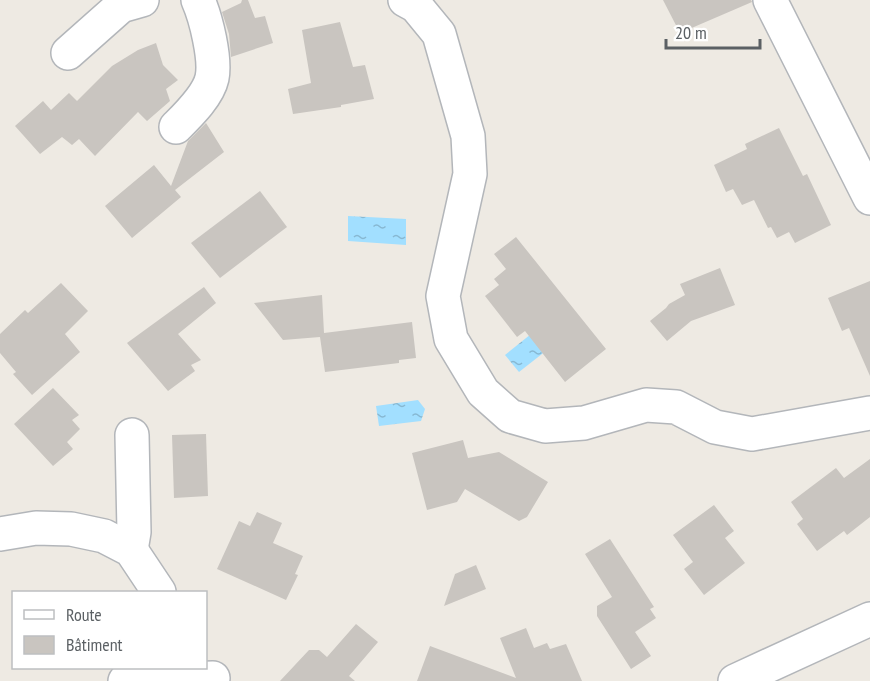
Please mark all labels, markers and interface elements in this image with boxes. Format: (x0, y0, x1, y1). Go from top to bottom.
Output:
scale bar (666, 12, 760, 50)
text: 20 m (675, 21, 707, 44)
legend (12, 591, 207, 669)
text: Route (66, 603, 102, 626)
text: Bâtiment (66, 633, 123, 656)

